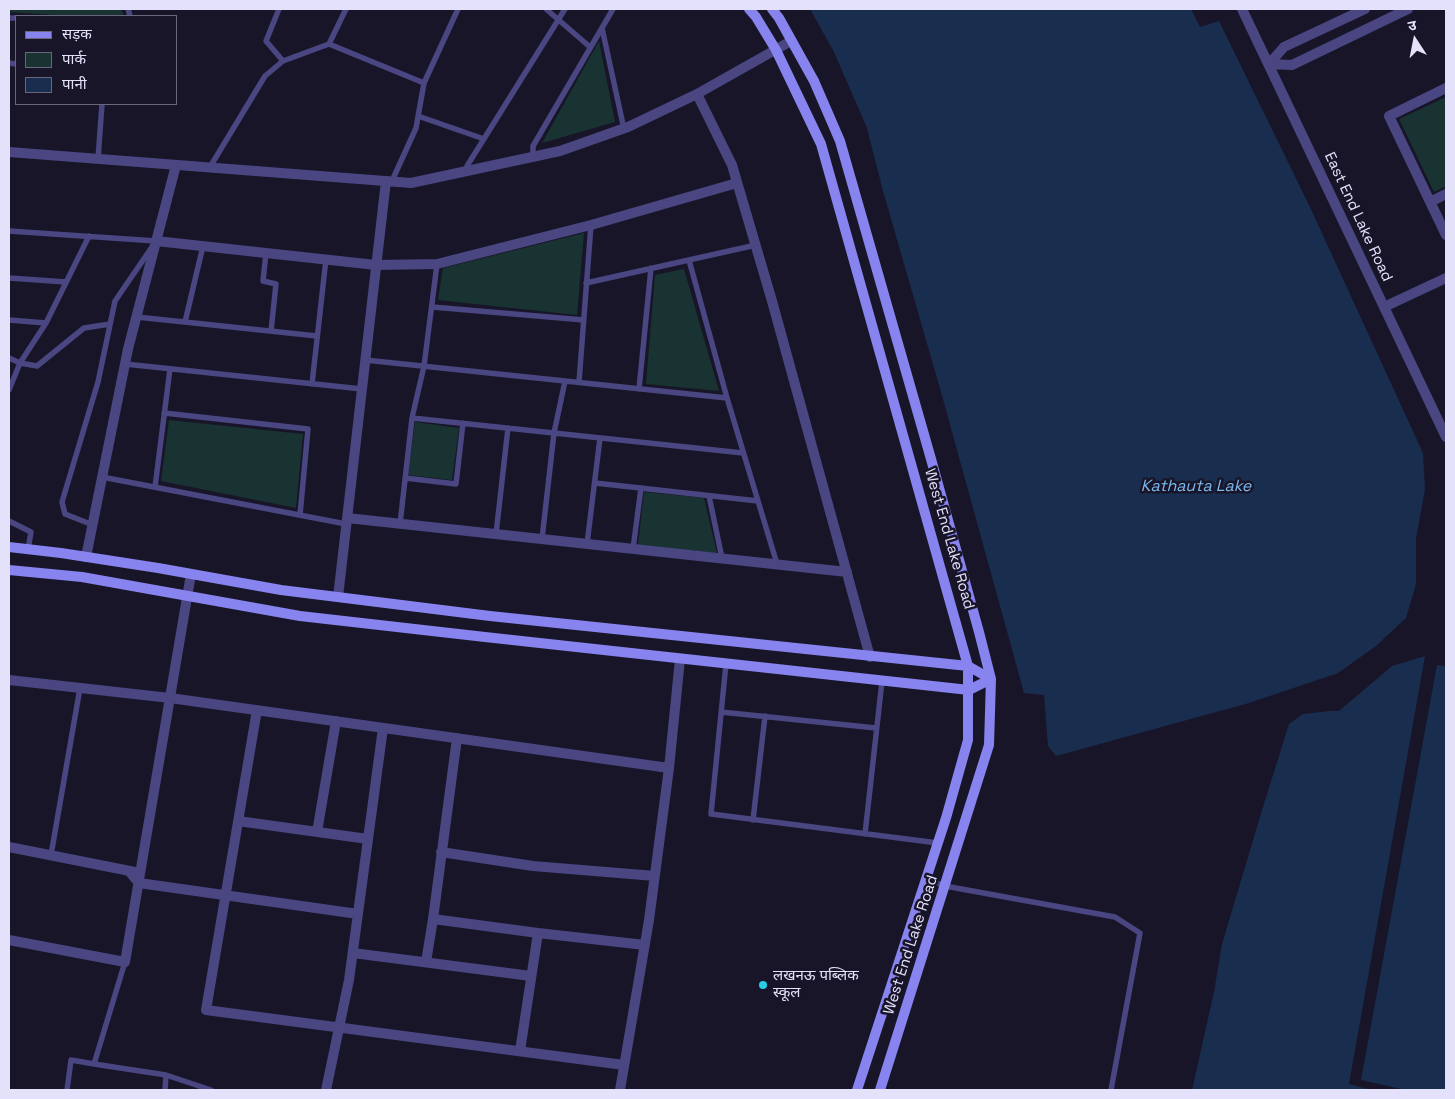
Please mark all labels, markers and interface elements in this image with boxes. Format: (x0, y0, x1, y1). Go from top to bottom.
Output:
legend (15, 15, 178, 105)
north arrow (1390, 15, 1440, 65)
text: उ (1406, 16, 1418, 35)
text: सड़क (62, 24, 92, 43)
text: पार्क (62, 49, 86, 68)
text: पानी (62, 74, 87, 93)
street label: East End Lake Road (1320, 149, 1396, 285)
street label: West End Lake Road (920, 467, 978, 611)
water label: Kathauta Lake (1141, 477, 1251, 497)
street label: West End Lake Road (880, 873, 942, 1017)
place label: लखनऊ पब्लिक स्कूल (773, 967, 859, 1002)
marker: लखनऊ पब्लिक स्कूल (757, 979, 769, 991)

